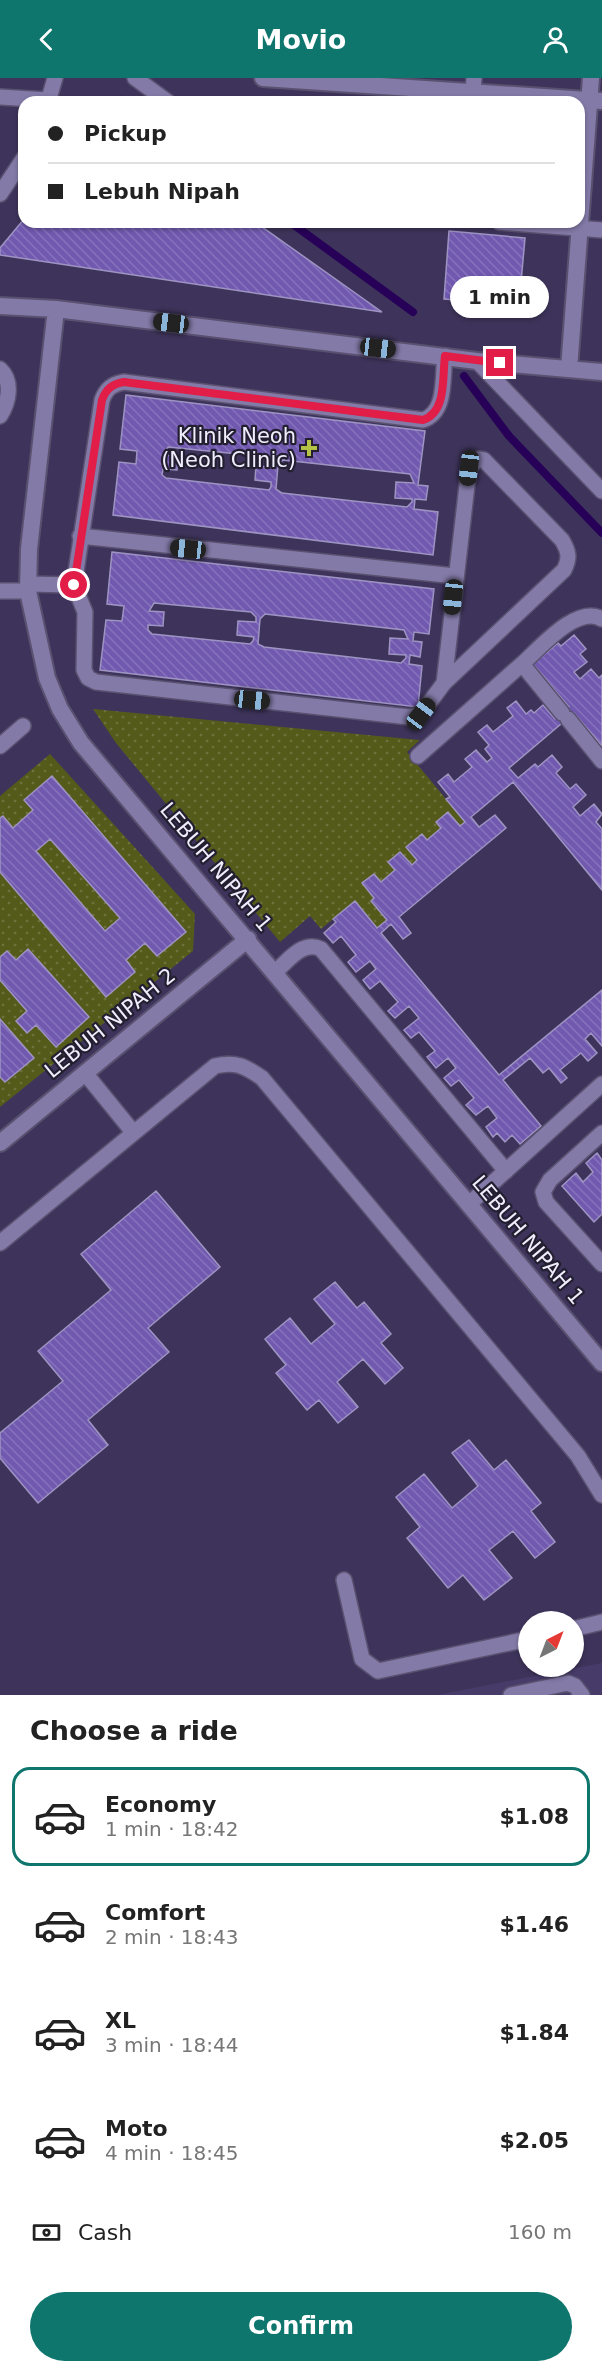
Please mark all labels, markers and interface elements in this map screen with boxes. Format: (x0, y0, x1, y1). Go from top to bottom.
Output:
icon: back (30, 23, 63, 56)
icon: person (539, 23, 572, 56)
text: Movio (256, 24, 346, 55)
text: Pickup (84, 121, 167, 146)
text: Lebuh Nipah (84, 179, 240, 204)
callout: 1 min (450, 276, 550, 318)
text: 1 min (468, 285, 531, 309)
car (152, 312, 190, 334)
car (359, 337, 397, 359)
route end (486, 349, 513, 376)
place label: Klinik Neoh (Neoh Clinic) (161, 424, 296, 472)
marker: Klinik Neoh (Neoh Clinic) (300, 439, 318, 457)
car (458, 449, 480, 487)
car (169, 538, 207, 560)
route start (60, 571, 87, 598)
car (442, 578, 464, 616)
car (233, 689, 271, 711)
car (403, 694, 439, 734)
street label: LEBUH NIPAH 1 (155, 798, 277, 936)
street label: LEBUH NIPAH 2 (40, 963, 180, 1083)
street label: LEBUH NIPAH 1 (467, 1171, 589, 1309)
north arrow (518, 1611, 584, 1677)
map controls (518, 1611, 584, 1677)
text: Choose a ride (30, 1715, 238, 1746)
icon: car (33, 1790, 87, 1844)
text: Economy (105, 1792, 216, 1817)
text: $1.08 (499, 1804, 569, 1829)
text: 1 min · 18:42 (105, 1817, 239, 1841)
icon: car (33, 1898, 87, 1952)
text: Comfort (105, 1900, 205, 1925)
text: $1.46 (499, 1912, 569, 1937)
text: 2 min · 18:43 (105, 1925, 239, 1949)
icon: car (33, 2006, 87, 2060)
text: XL (105, 2008, 136, 2033)
text: $1.84 (499, 2020, 569, 2045)
text: 3 min · 18:44 (105, 2033, 239, 2057)
icon: car (33, 2114, 87, 2168)
text: Moto (105, 2116, 168, 2141)
text: $2.05 (499, 2128, 569, 2153)
text: 4 min · 18:45 (105, 2141, 239, 2165)
icon: cash (30, 2216, 63, 2249)
text: Cash (78, 2220, 132, 2245)
text: 160 m (508, 2220, 572, 2244)
button: Confirm (30, 2292, 572, 2361)

